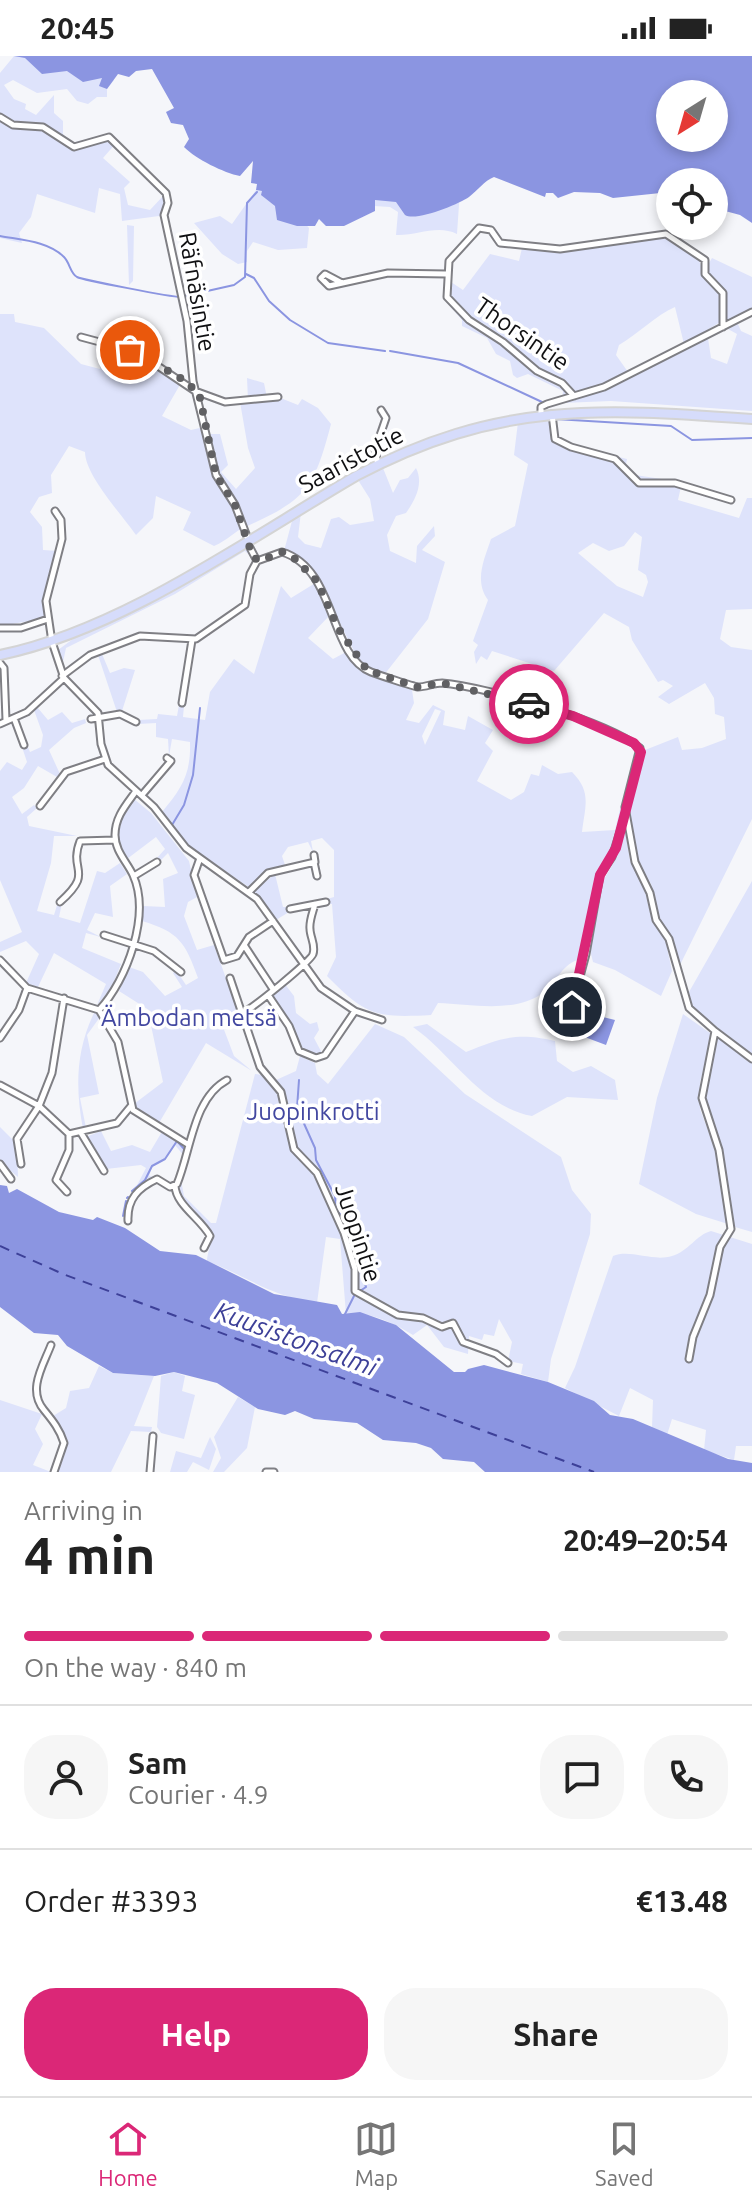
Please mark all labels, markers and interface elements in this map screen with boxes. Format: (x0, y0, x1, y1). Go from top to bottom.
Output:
text: 20:45 (40, 11, 115, 45)
north arrow (656, 80, 728, 152)
map controls (656, 80, 728, 240)
button: locate (656, 168, 728, 240)
street label: Räfnäsintie (174, 230, 221, 354)
street label: Thorsintie (470, 291, 575, 376)
pin (96, 316, 164, 384)
icon: bag (108, 328, 152, 372)
street label: Saaristotie (294, 421, 408, 498)
courier (489, 664, 569, 744)
icon: car (507, 682, 551, 726)
pin (538, 973, 606, 1041)
icon: home (550, 985, 594, 1029)
park label: Ämbodan metsä (101, 1004, 277, 1031)
park label: Juopinkrotti (246, 1098, 380, 1125)
street label: Juopintie (330, 1180, 387, 1285)
water label: Kuusistonsalmi (211, 1296, 383, 1382)
text: Arriving in (24, 1496, 143, 1525)
text: 20:49–20:54 (563, 1523, 728, 1557)
text: 4 min (24, 1526, 155, 1584)
text: On the way · 840 m (24, 1653, 247, 1682)
button: person (24, 1735, 108, 1819)
button: chat (540, 1735, 624, 1819)
button: phone (644, 1735, 728, 1819)
text: Sam (128, 1746, 187, 1780)
text: Courier · 4.9 (128, 1780, 268, 1809)
text: Order #3393 (24, 1884, 198, 1918)
text: €13.48 (636, 1884, 728, 1918)
button: Help (24, 1988, 368, 2080)
button: Share (384, 1988, 728, 2080)
tab: Home (98, 2117, 158, 2190)
tab: Map (354, 2117, 398, 2190)
tab: Saved (595, 2117, 654, 2190)

